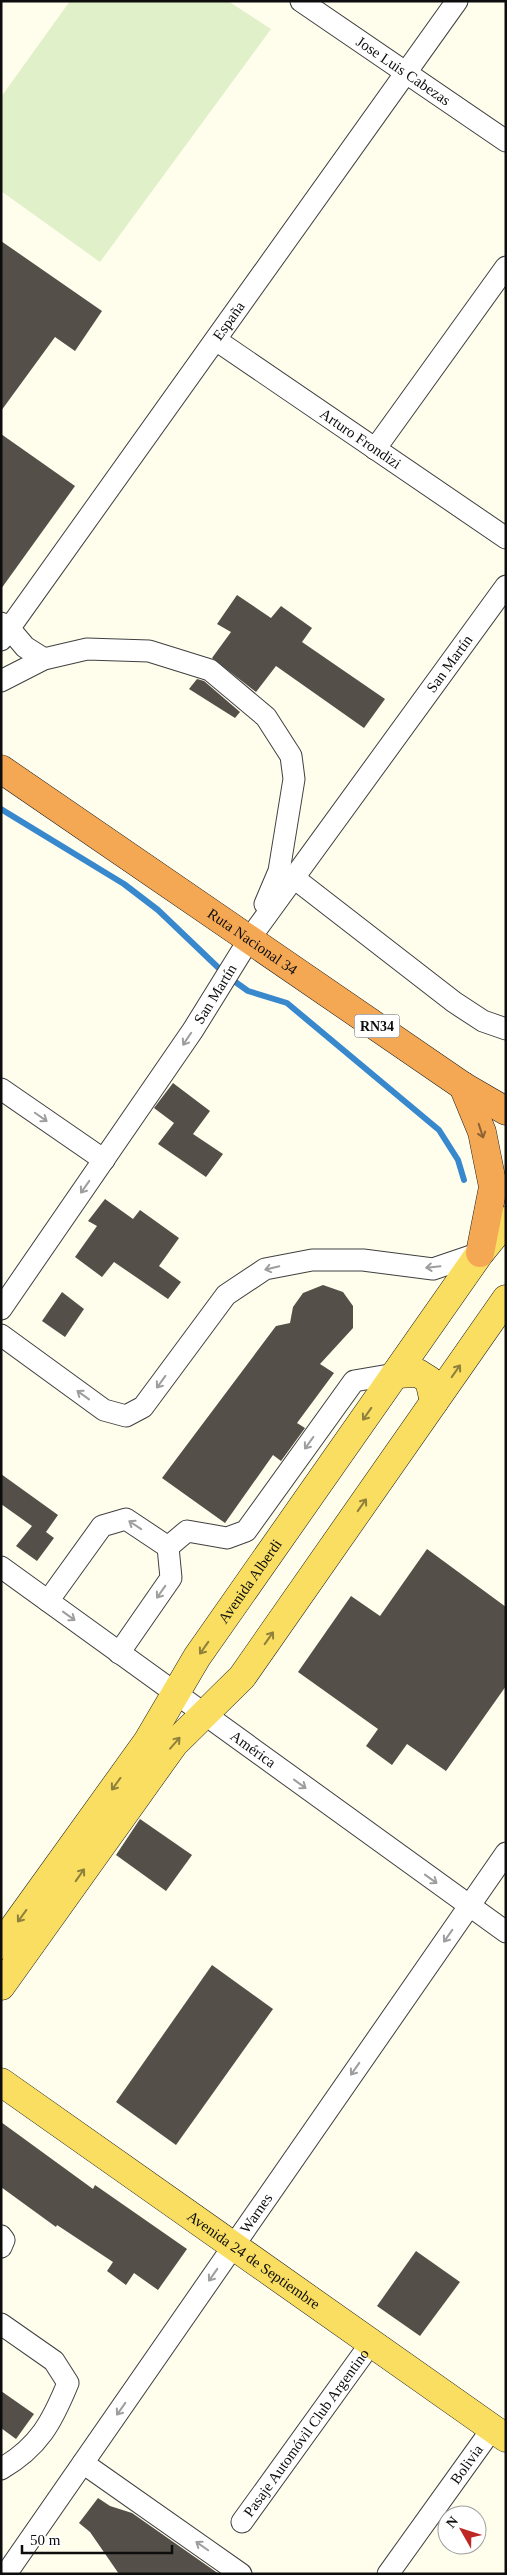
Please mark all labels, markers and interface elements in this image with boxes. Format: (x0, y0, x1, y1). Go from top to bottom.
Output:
street label: Jose Luis Cabezas (353, 33, 453, 109)
street label: España (210, 298, 248, 343)
street label: Arturo Frondizi (317, 405, 404, 472)
street label: San Martín (423, 632, 476, 696)
street label: Ruta Nacional 34 (205, 905, 301, 978)
street label: San Martín (191, 961, 240, 1027)
road number: RN34 (354, 1014, 400, 1038)
one-way arrow (182, 1032, 192, 1046)
one-way arrow (34, 1112, 48, 1122)
one-way arrow (477, 1123, 487, 1139)
one-way arrow (80, 1180, 90, 1194)
one-way arrow (425, 1262, 441, 1271)
one-way arrow (265, 1264, 281, 1273)
one-way arrow (451, 1365, 461, 1379)
one-way arrow (156, 1375, 166, 1389)
one-way arrow (77, 1390, 91, 1400)
one-way arrow (362, 1407, 372, 1421)
one-way arrow (304, 1436, 314, 1450)
one-way arrow (357, 1498, 367, 1512)
one-way arrow (129, 1520, 143, 1530)
street label: Avenida Alberdi (215, 1536, 285, 1626)
one-way arrow (156, 1585, 166, 1599)
one-way arrow (62, 1611, 75, 1622)
one-way arrow (264, 1631, 274, 1645)
one-way arrow (199, 1640, 209, 1654)
street label: América (227, 1728, 279, 1771)
one-way arrow (170, 1737, 181, 1750)
one-way arrow (111, 1777, 121, 1791)
one-way arrow (293, 1779, 307, 1789)
one-way arrow (75, 1868, 85, 1882)
one-way arrow (424, 1874, 438, 1884)
one-way arrow (17, 1909, 27, 1923)
one-way arrow (443, 1928, 453, 1942)
one-way arrow (350, 2062, 360, 2076)
street label: Warnes (237, 2190, 276, 2236)
street label: Avenida 24 de Septiembre (184, 2208, 323, 2312)
one-way arrow (208, 2268, 218, 2282)
street label: Pasaje Automóvil Club Argentino (241, 2346, 372, 2520)
one-way arrow (116, 2401, 126, 2415)
street label: Bolivia (447, 2441, 486, 2487)
north arrow (437, 2505, 487, 2555)
text: N (443, 2513, 461, 2531)
scale bar (22, 2522, 172, 2554)
text: 50 m (30, 2532, 61, 2548)
one-way arrow (195, 2541, 209, 2551)

